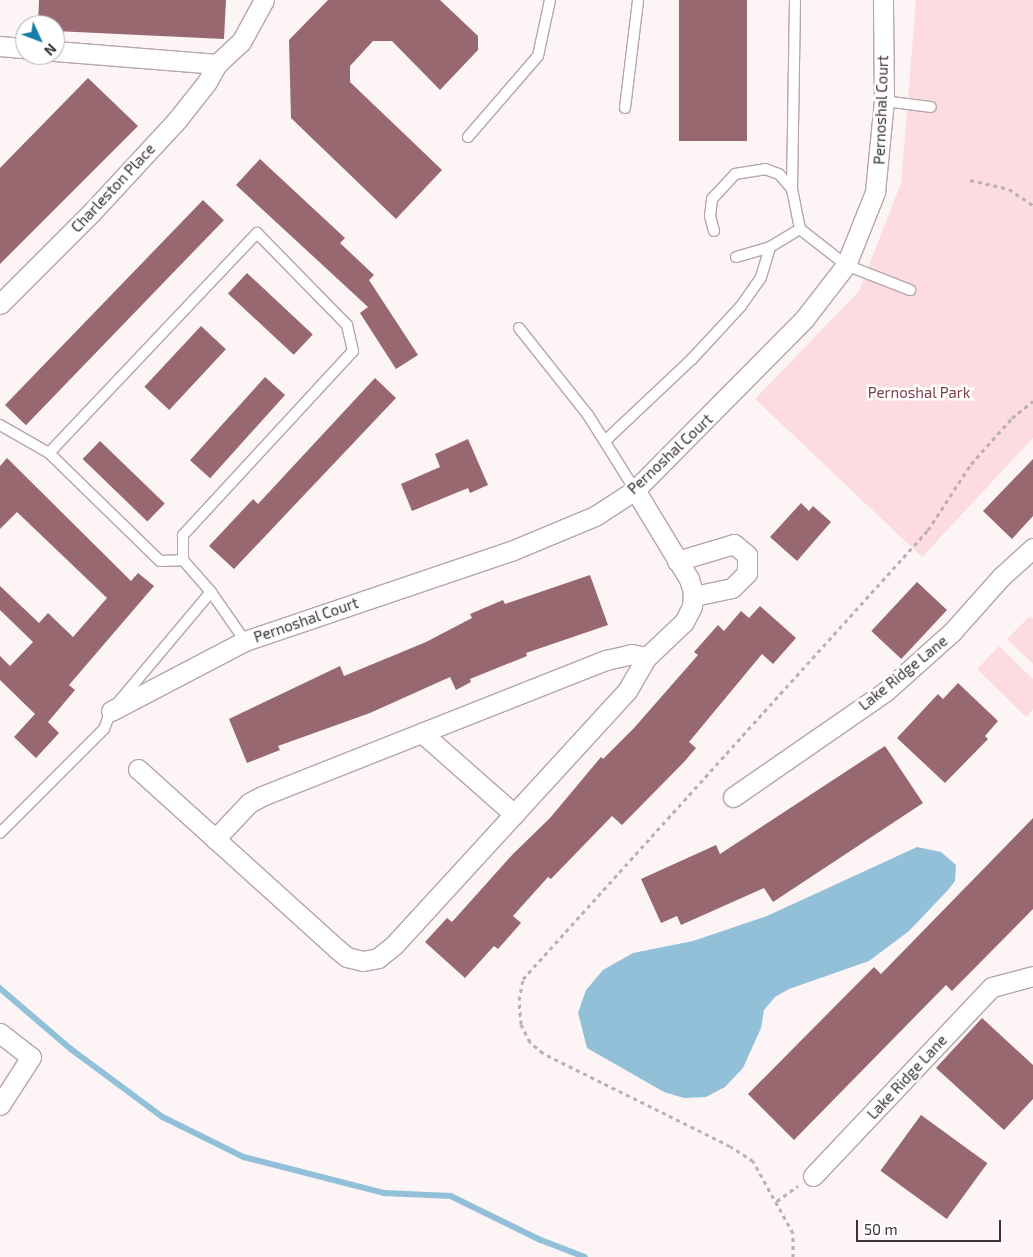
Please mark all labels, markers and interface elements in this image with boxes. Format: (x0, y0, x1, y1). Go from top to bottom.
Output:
north arrow (15, 15, 65, 65)
text: N (41, 40, 60, 59)
street label: Pernoshal Court (870, 55, 892, 165)
street label: Charleston Place (67, 140, 159, 236)
park label: Pernoshal Park (867, 384, 971, 402)
street label: Pernoshal Court (624, 410, 716, 498)
street label: Pernoshal Court (251, 594, 361, 646)
street label: Lake Ridge Lane (855, 632, 951, 714)
street label: Lake Ridge Lane (863, 1031, 951, 1123)
scale bar (858, 1210, 1003, 1242)
text: 50 m (864, 1220, 898, 1238)

